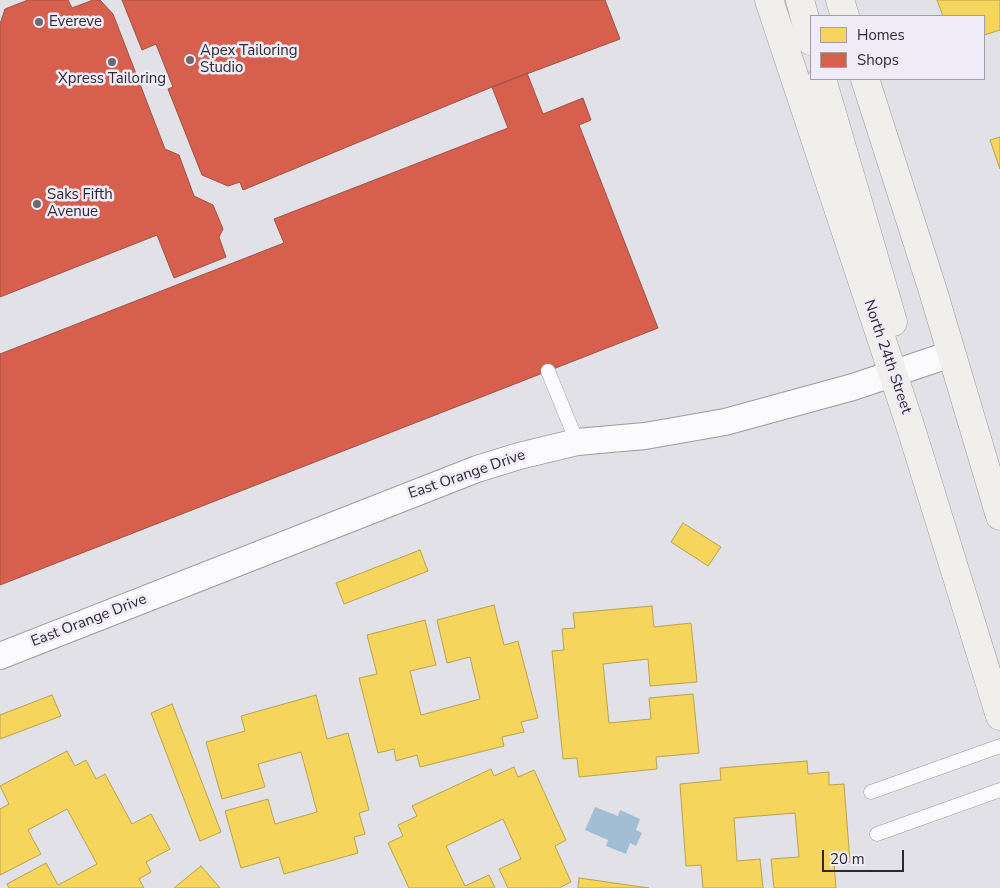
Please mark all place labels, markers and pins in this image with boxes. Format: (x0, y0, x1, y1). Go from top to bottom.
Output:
place label: Evereve (49, 13, 102, 31)
marker: Evereve (33, 16, 45, 28)
place label: Apex Tailoring Studio (200, 42, 298, 77)
marker: Apex Tailoring Studio (184, 54, 196, 66)
marker: Xpress Tailoring (106, 56, 118, 68)
place label: Xpress Tailoring (58, 70, 166, 88)
place label: Saks Fifth Avenue (47, 186, 113, 221)
marker: Saks Fifth Avenue (31, 198, 43, 210)

